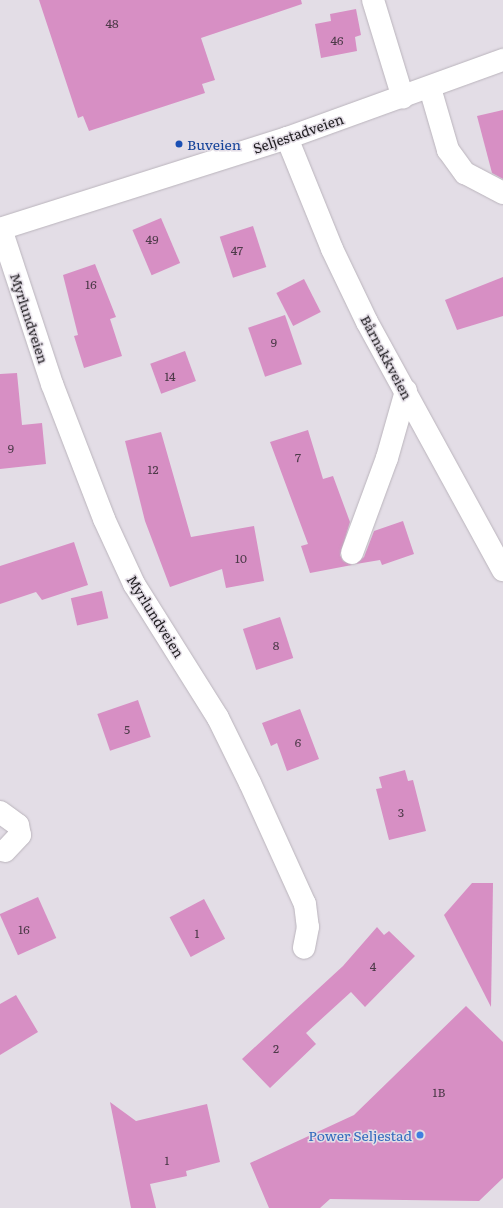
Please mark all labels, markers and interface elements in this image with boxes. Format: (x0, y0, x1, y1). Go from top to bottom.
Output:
house number: 48 (105, 17, 119, 31)
house number: 46 (330, 34, 344, 48)
street label: Seljestadveien (251, 110, 345, 156)
place label: Buveien (187, 136, 241, 152)
marker: Buveien (174, 139, 184, 149)
house number: 49 (146, 233, 158, 247)
house number: 47 (231, 244, 243, 258)
street label: Myrlundveien (7, 271, 53, 365)
house number: 16 (85, 278, 97, 292)
street label: Bårnakkveien (358, 312, 416, 402)
house number: 9 (271, 336, 277, 350)
house number: 14 (164, 370, 176, 384)
house number: 9 (8, 442, 14, 456)
house number: 7 (295, 451, 301, 465)
house number: 12 (148, 463, 158, 477)
house number: 10 (235, 552, 247, 566)
street label: Myrlundveien (124, 572, 188, 660)
house number: 8 (273, 639, 279, 653)
house number: 5 (124, 723, 130, 737)
house number: 6 (295, 736, 301, 750)
house number: 3 (398, 806, 404, 820)
house number: 16 (18, 923, 30, 937)
house number: 1 (195, 927, 199, 941)
house number: 4 (370, 960, 376, 974)
house number: 2 (273, 1042, 279, 1056)
house number: 1B (433, 1086, 445, 1100)
place label: Power Seljestad (308, 1127, 412, 1143)
marker: Power Seljestad (415, 1130, 425, 1140)
house number: 1 (165, 1154, 169, 1168)

